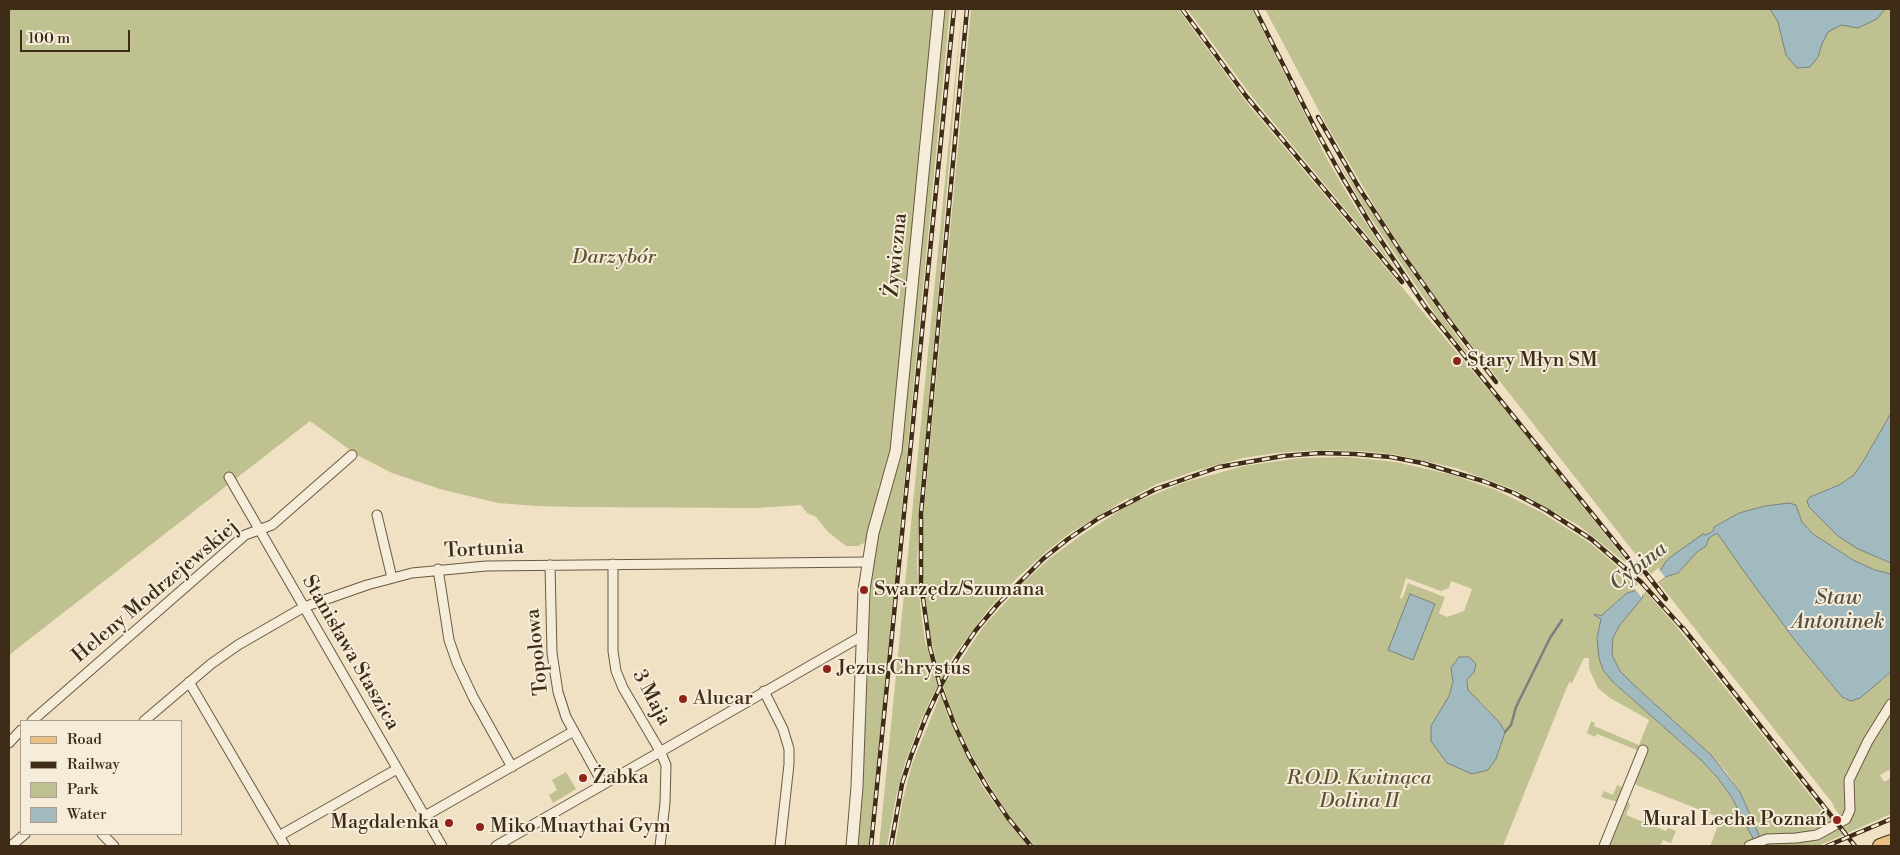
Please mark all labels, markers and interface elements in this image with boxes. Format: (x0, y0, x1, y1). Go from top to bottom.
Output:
scale bar (22, 20, 132, 52)
text: 100 m (28, 29, 70, 48)
street label: Żywiczna (881, 212, 913, 298)
park label: Darzybór (572, 246, 656, 270)
place label: Stary Młyn SM (1467, 349, 1598, 373)
marker: Stary Młyn SM (1451, 355, 1463, 367)
street label: Heleny Modrzejewskiej (68, 515, 244, 669)
street label: Tortunia (444, 536, 524, 564)
water label: Cybina (1605, 537, 1673, 597)
street label: Stanisława Staszica (296, 571, 404, 735)
place label: Swarzędz/Szumana (874, 578, 1044, 602)
marker: Swarzędz/Szumana (858, 584, 870, 596)
water label: Staw Antoninek (1792, 586, 1884, 636)
street label: Topolowa (522, 607, 554, 697)
place label: Jezus Chrystus (837, 657, 970, 681)
marker: Jezus Chrystus (821, 663, 833, 675)
street label: 3 Maja (626, 666, 676, 730)
place label: Alucar (693, 687, 753, 711)
marker: Alucar (677, 693, 689, 705)
legend (20, 720, 182, 835)
text: Road (67, 730, 102, 749)
text: Railway (67, 755, 120, 774)
place label: Żabka (593, 766, 649, 790)
park label: R.O.D. Kwitnąca Dolina II (1287, 767, 1431, 814)
marker: Żabka (577, 772, 589, 784)
text: Park (67, 780, 98, 799)
text: Water (67, 805, 106, 824)
place label: Mural Lecha Poznań (1643, 808, 1827, 832)
place label: Magdalenka (330, 811, 439, 835)
marker: Mural Lecha Poznań (1831, 814, 1843, 826)
place label: Miko Muaythai Gym (490, 815, 671, 839)
marker: Magdalenka (443, 817, 455, 829)
marker: Miko Muaythai Gym (474, 821, 486, 833)

